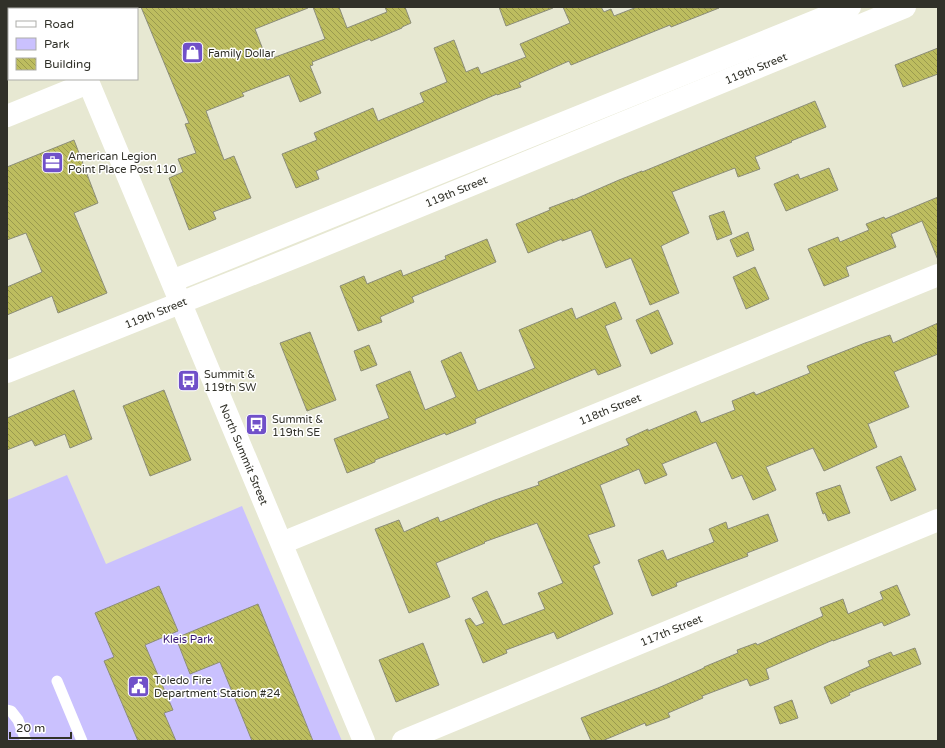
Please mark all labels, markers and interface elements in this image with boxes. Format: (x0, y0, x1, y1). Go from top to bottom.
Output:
legend (8, 8, 138, 80)
text: Road (44, 17, 74, 31)
text: Park (44, 37, 70, 51)
shop icon: Family Dollar (180, 40, 206, 66)
place label: Family Dollar (208, 47, 276, 60)
street label: 119th Street (723, 50, 789, 87)
text: Building (44, 57, 91, 71)
office icon: American Legion Point Place Post 110 (40, 149, 66, 175)
place label: American Legion Point Place Post 110 (68, 150, 176, 176)
street label: 119th Street (423, 173, 489, 210)
street label: 119th Street (123, 295, 189, 331)
bus stop icon: Summit & 119th SW (176, 367, 202, 393)
place label: Summit & 119th SW (204, 368, 256, 394)
street label: 118th Street (577, 391, 643, 428)
street label: North Summit Street (217, 402, 271, 507)
bus stop icon: Summit & 119th SE (244, 412, 270, 438)
place label: Summit & 119th SE (272, 413, 323, 439)
street label: 117th Street (638, 612, 704, 649)
park label: Kleis Park (163, 633, 213, 646)
public building icon: Toledo Fire Department Station #24 (125, 673, 151, 699)
place label: Toledo Fire Department Station #24 (154, 674, 280, 700)
scale bar (10, 714, 71, 740)
text: 20 m (16, 721, 45, 735)

